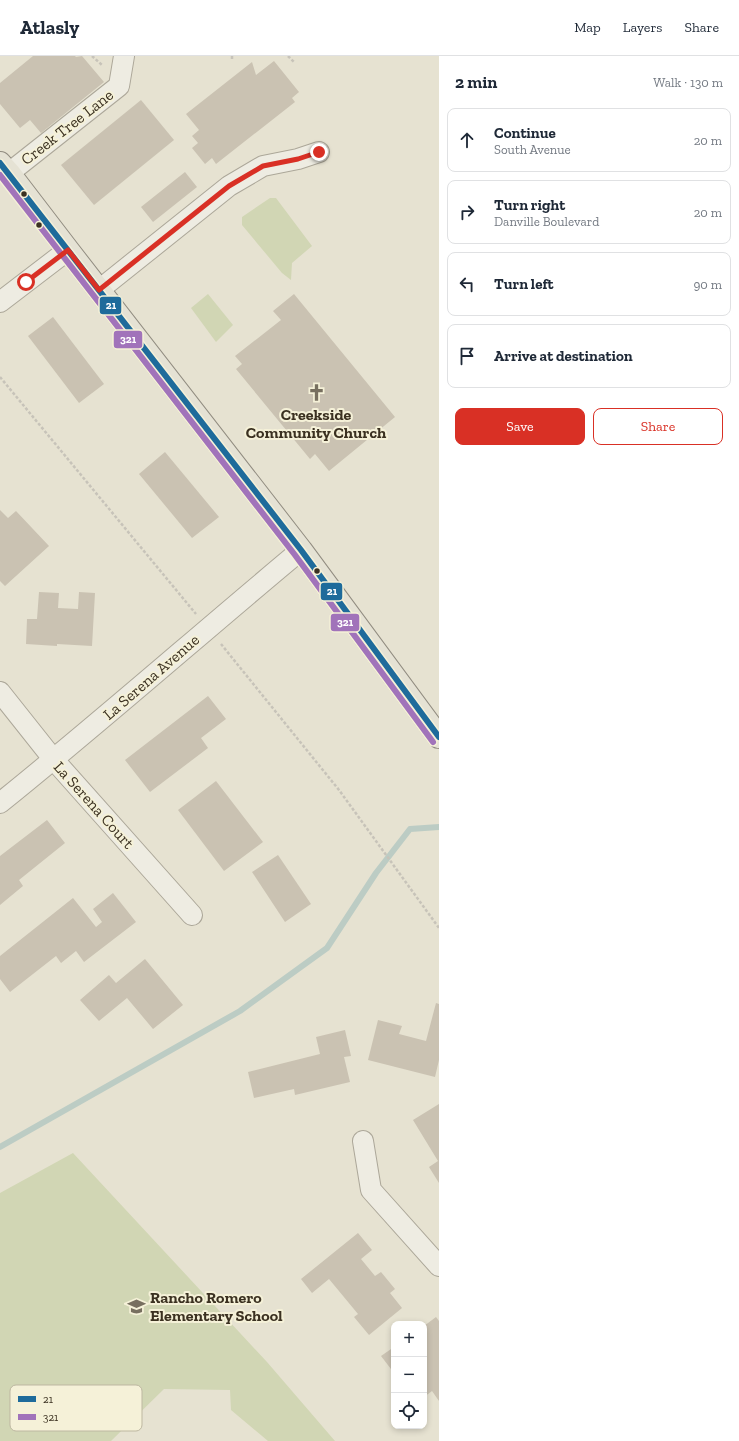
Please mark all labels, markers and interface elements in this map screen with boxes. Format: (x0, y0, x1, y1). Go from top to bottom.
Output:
text: Atlasly (20, 16, 79, 39)
text: Map (574, 19, 601, 36)
text: Layers (623, 19, 662, 36)
text: Share (684, 19, 719, 36)
text: 2 min (455, 72, 497, 92)
text: Walk · 130 m (653, 75, 723, 90)
street label: Creek Tree Lane (17, 85, 117, 169)
text: Continue (494, 124, 556, 142)
icon: ahead (456, 129, 478, 151)
text: 20 m (694, 133, 722, 148)
text: South Avenue (494, 142, 571, 157)
route end (310, 143, 328, 161)
unlabelled marker (19, 189, 29, 199)
text: Turn right (494, 196, 565, 214)
icon: right (456, 201, 478, 223)
text: 20 m (694, 205, 722, 220)
text: Danville Boulevard (494, 214, 599, 229)
unlabelled marker (34, 220, 44, 230)
route start (17, 273, 35, 291)
icon: left (456, 273, 478, 295)
text: Turn left (494, 275, 554, 293)
text: 90 m (693, 277, 722, 292)
line badge: 21 (99, 296, 122, 315)
text: 21 (106, 299, 117, 312)
line badge: 321 (113, 330, 143, 349)
text: 321 (120, 333, 137, 346)
icon: arrive (456, 345, 478, 367)
text: Arrive at destination (494, 347, 633, 365)
church icon: Creekside Community Church (306, 383, 326, 403)
place label: Creekside Community Church (246, 405, 387, 442)
button: Save (455, 408, 585, 445)
button: Share (593, 408, 723, 445)
unlabelled marker (312, 566, 322, 576)
line badge: 21 (320, 582, 343, 601)
text: 21 (327, 585, 338, 598)
line badge: 321 (330, 613, 360, 632)
text: 321 (337, 616, 354, 629)
street label: La Serena Avenue (99, 630, 203, 724)
street label: La Serena Court (50, 757, 138, 853)
place label: Rancho Romero Elementary School (150, 1288, 283, 1325)
school or university icon: Rancho Romero Elementary School (127, 1296, 147, 1316)
map controls (391, 1321, 427, 1429)
button: + (391, 1321, 427, 1357)
button: − (391, 1357, 427, 1393)
legend (10, 1385, 142, 1431)
text: 21 (43, 1393, 54, 1406)
button: locate (391, 1393, 427, 1429)
text: 321 (43, 1411, 59, 1424)

